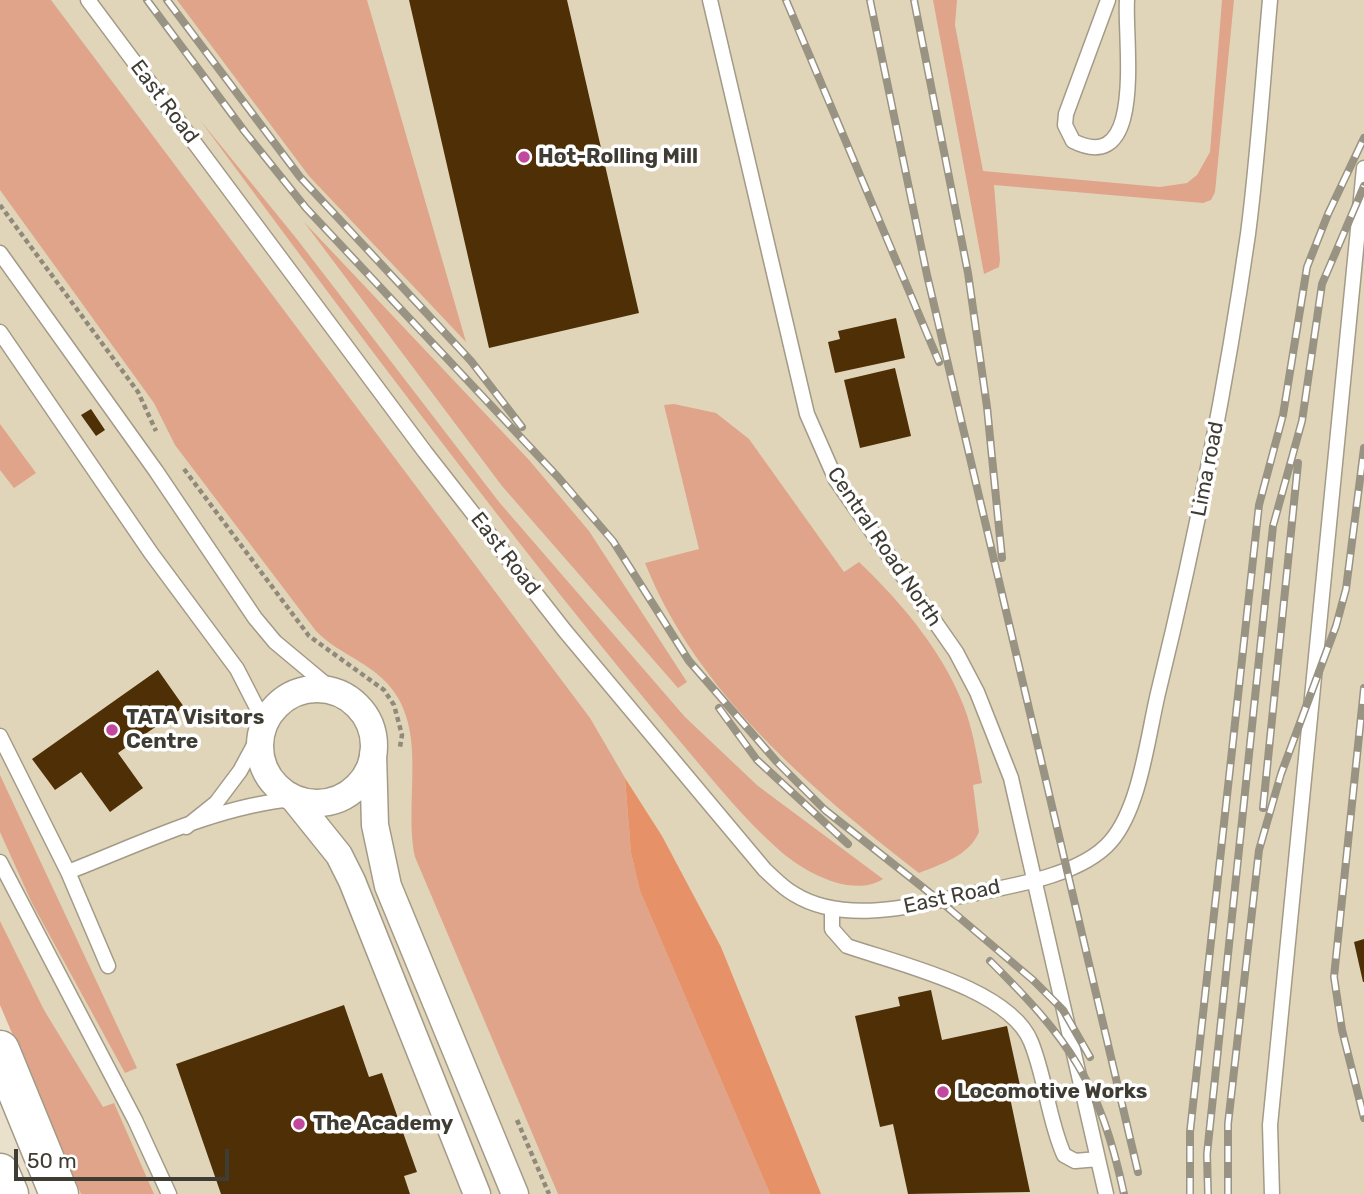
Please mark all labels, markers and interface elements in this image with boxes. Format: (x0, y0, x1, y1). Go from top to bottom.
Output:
street label: East Road (124, 55, 204, 149)
place label: Hot-Rolling Mill (538, 144, 698, 170)
marker: Hot-Rolling Mill (516, 149, 532, 165)
street label: Lima road (1186, 419, 1230, 519)
street label: Central Road North (821, 463, 947, 631)
street label: East Road (465, 508, 545, 600)
place label: TATA Visitors Centre (126, 705, 264, 755)
marker: TATA Visitors Centre (104, 722, 120, 738)
street label: East Road (901, 874, 1003, 920)
place label: Locomotive Works (957, 1079, 1147, 1105)
marker: Locomotive Works (935, 1084, 951, 1100)
place label: The Academy (313, 1111, 453, 1137)
marker: The Academy (291, 1116, 307, 1132)
scale bar (18, 1134, 233, 1178)
text: 50 m (27, 1148, 77, 1173)

